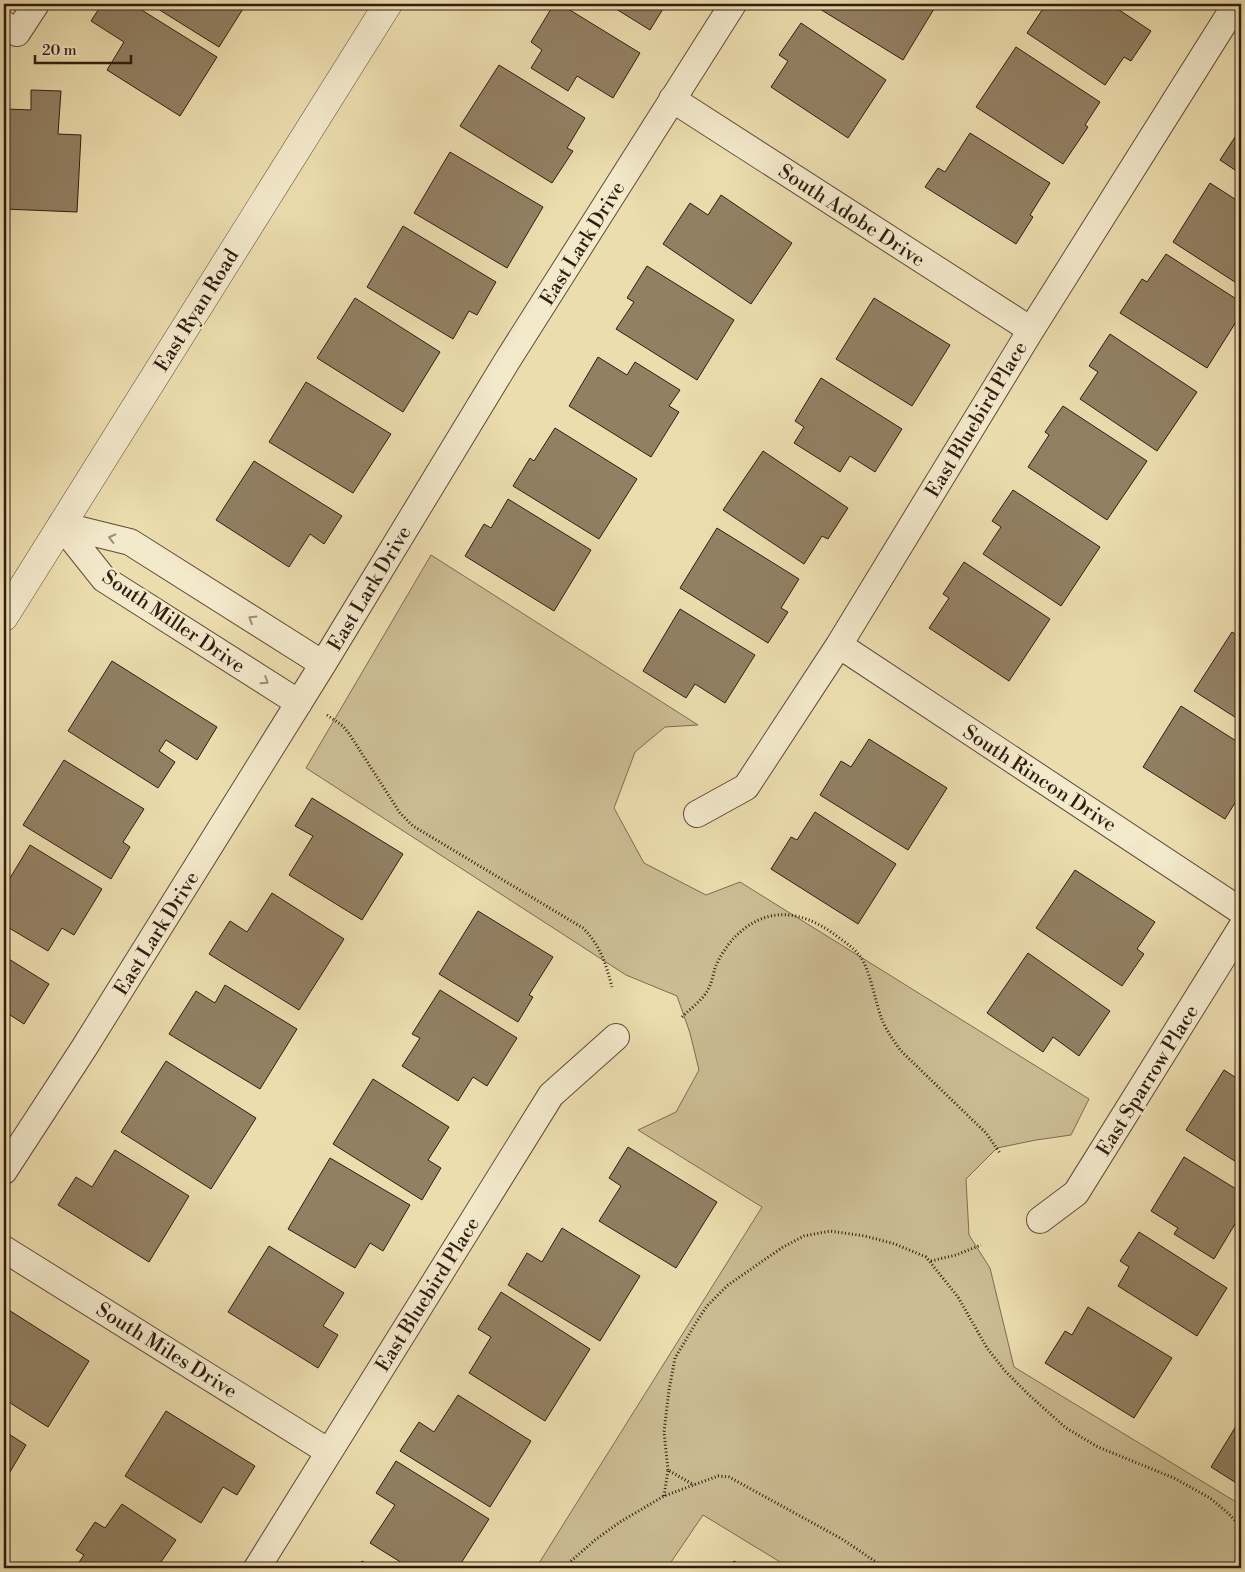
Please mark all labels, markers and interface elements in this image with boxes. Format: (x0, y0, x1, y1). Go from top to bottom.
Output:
scale bar (35, 32, 131, 64)
text: 20 m (42, 41, 77, 60)
street label: South Adobe Drive (773, 159, 929, 273)
street label: East Lark Drive (535, 177, 631, 310)
street label: East Ryan Road (150, 244, 245, 377)
street label: East Bluebird Place (921, 337, 1034, 502)
street label: East Lark Drive (323, 522, 417, 656)
one-way arrow (108, 533, 117, 544)
street label: South Miller Drive (97, 565, 250, 679)
one-way arrow (249, 616, 258, 625)
one-way arrow (259, 675, 268, 684)
street label: South Rincon Drive (958, 720, 1121, 838)
street label: East Lark Drive (109, 867, 205, 1000)
street label: East Sparrow Place (1092, 1001, 1205, 1161)
street label: East Bluebird Place (371, 1213, 486, 1377)
street label: South Miles Drive (91, 1298, 241, 1405)

